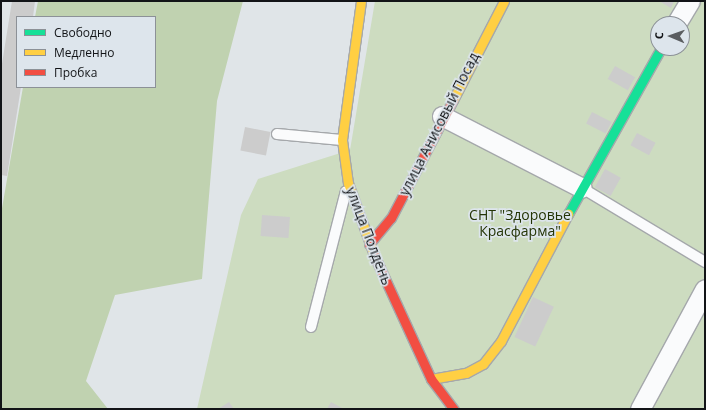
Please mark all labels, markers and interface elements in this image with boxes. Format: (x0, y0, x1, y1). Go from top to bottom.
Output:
legend (16, 16, 156, 88)
north arrow (650, 16, 690, 56)
text: Свободно (54, 24, 112, 41)
text: С (651, 32, 666, 39)
text: Медленно (54, 44, 114, 61)
street label: улица Анисовый Посад (396, 50, 482, 198)
text: Пробка (54, 64, 97, 81)
street label: улица Полдень (343, 185, 395, 287)
park label: СНТ "Здоровье Красфарма" (469, 207, 571, 240)

